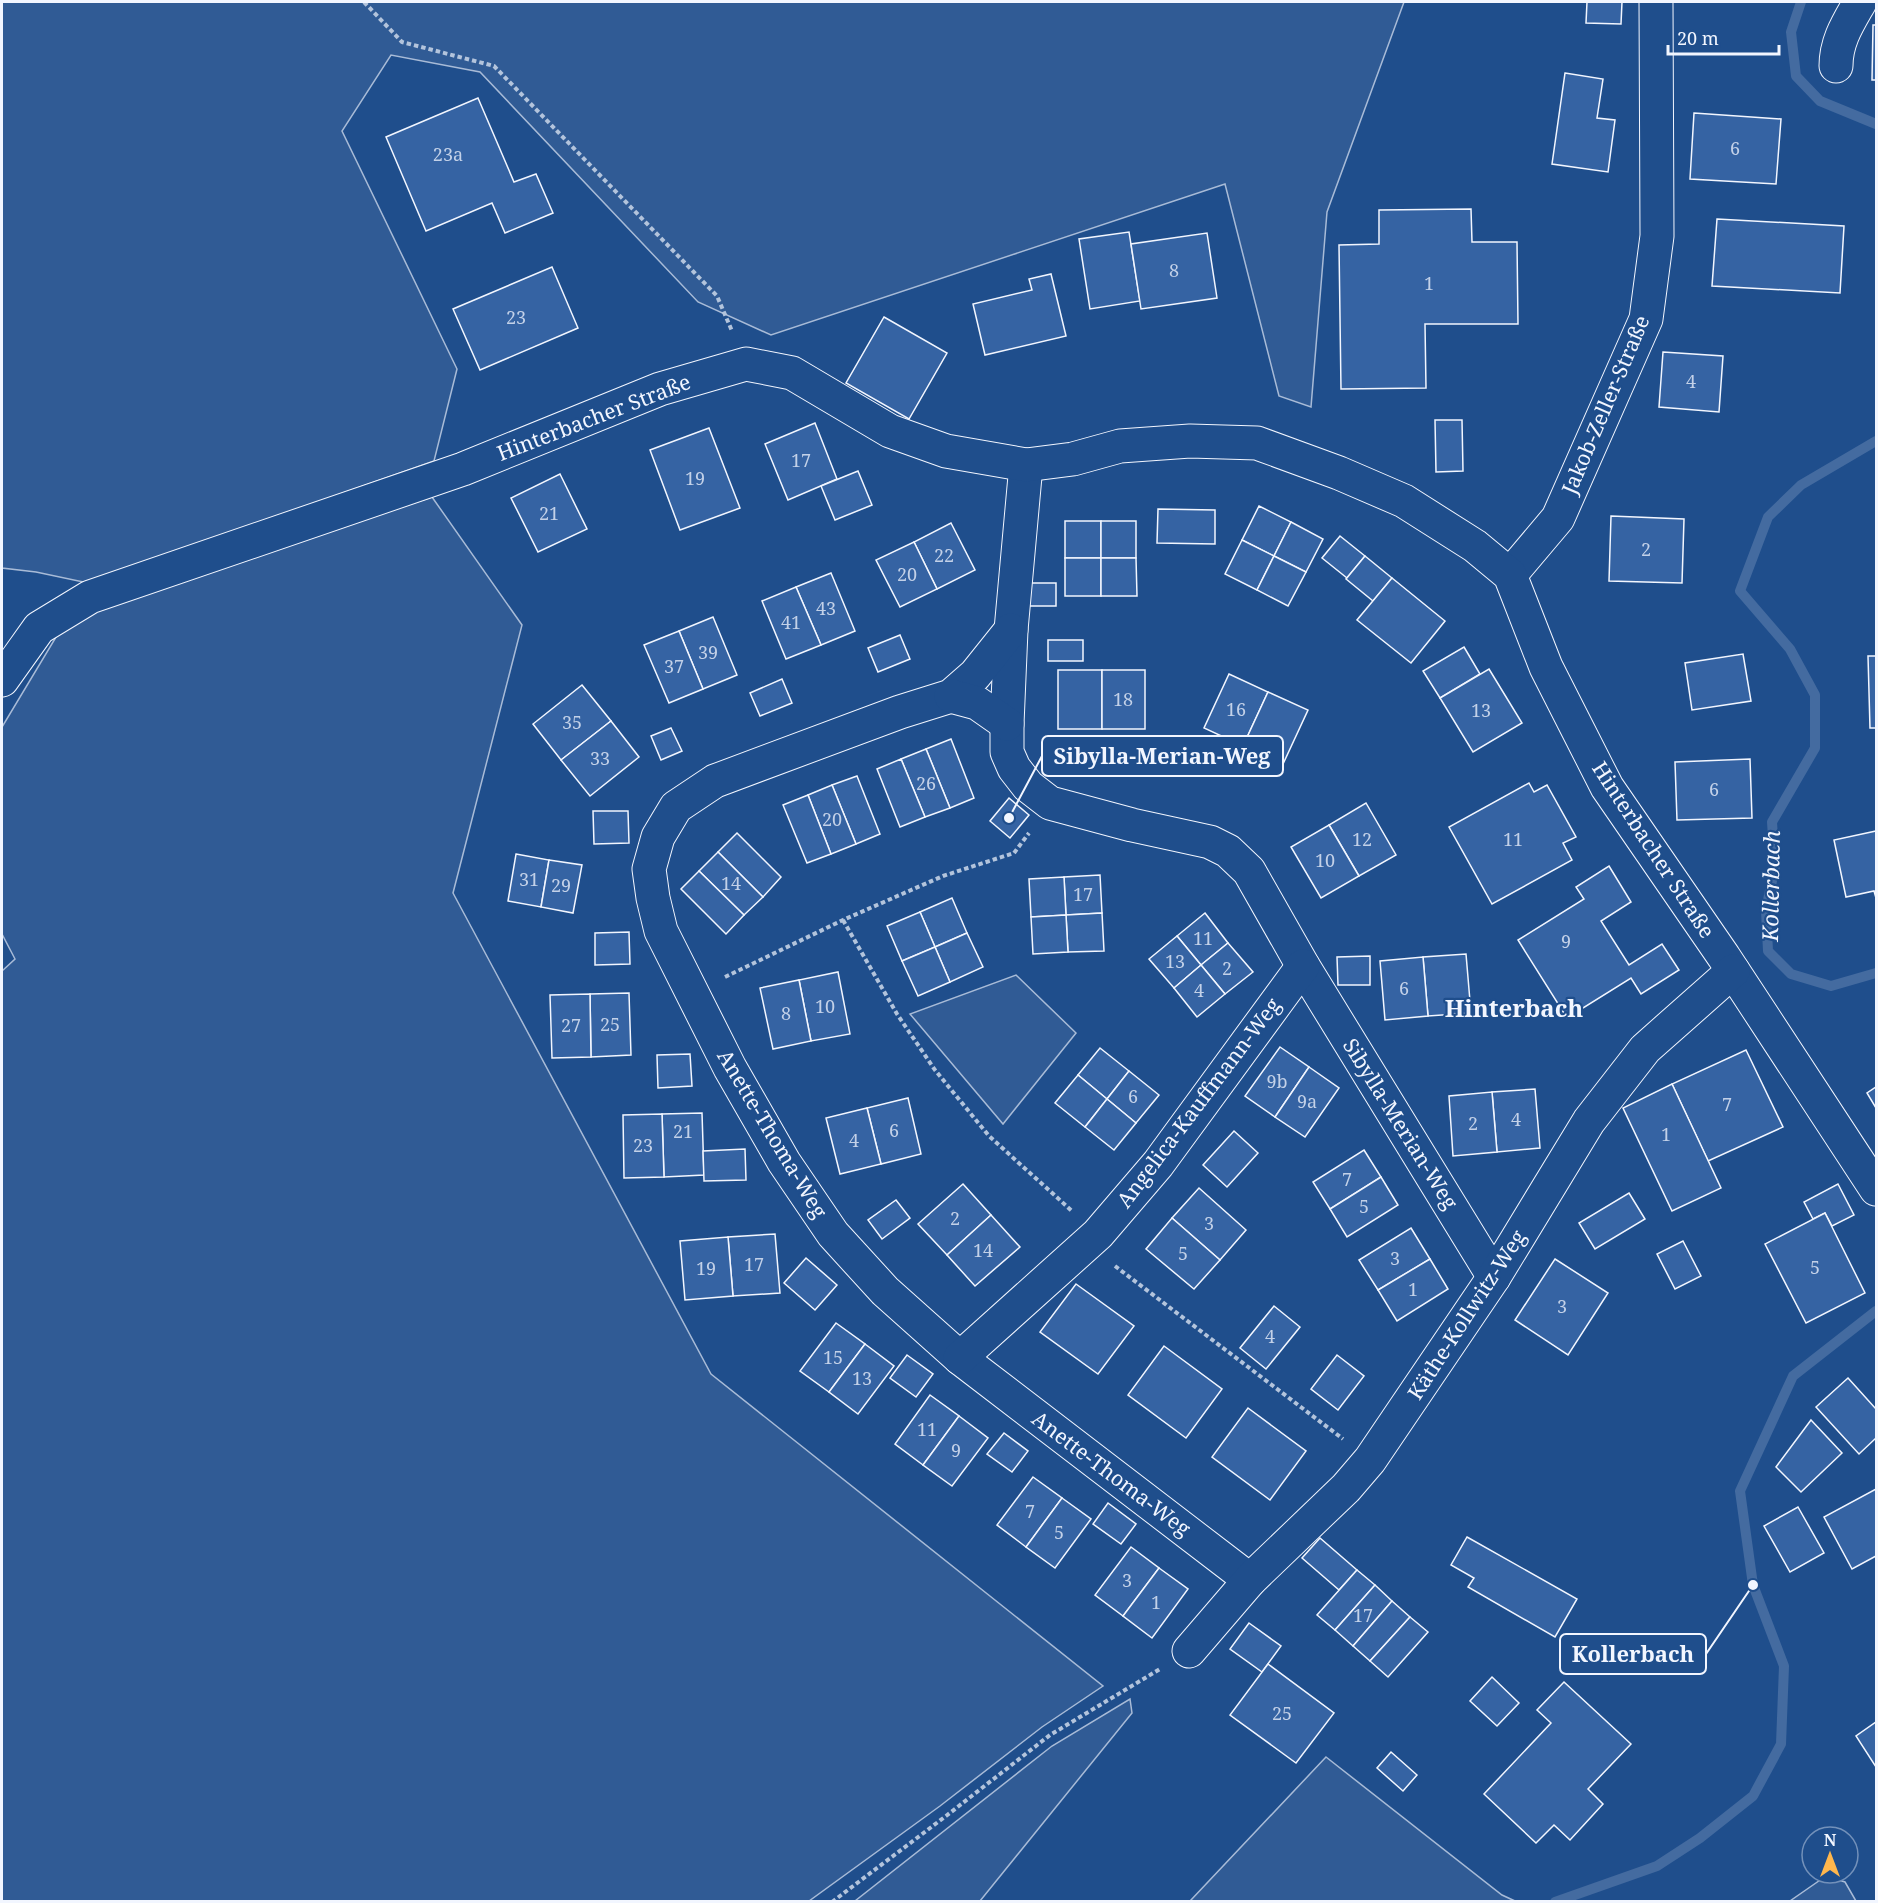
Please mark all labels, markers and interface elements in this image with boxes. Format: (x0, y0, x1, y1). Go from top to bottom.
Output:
scale bar (1668, 18, 1779, 56)
text: 20 m (1677, 26, 1719, 50)
house number: 6 (1730, 136, 1740, 160)
house number: 23a (433, 142, 463, 166)
house number: 8 (1169, 258, 1179, 282)
house number: 1 (1424, 271, 1434, 295)
house number: 23 (506, 305, 526, 329)
street label: Jakob-Zeller-Straße (1554, 311, 1655, 499)
street label: Hinterbacher Straße (493, 367, 695, 467)
house number: 4 (1686, 369, 1696, 393)
house number: 17 (791, 448, 811, 472)
house number: 19 (685, 466, 705, 490)
house number: 21 (539, 501, 559, 525)
house number: 2 (1641, 537, 1651, 561)
house number: 22 (934, 543, 954, 567)
house number: 20 (897, 562, 917, 586)
house number: 43 (816, 596, 836, 620)
house number: 41 (781, 610, 801, 634)
house number: 39 (698, 640, 718, 664)
house number: 37 (664, 654, 684, 678)
house number: 18 (1113, 687, 1133, 711)
house number: 16 (1226, 697, 1246, 721)
house number: 13 (1471, 698, 1491, 722)
house number: 35 (562, 710, 582, 734)
callout: Sibylla-Merian-Weg (1042, 736, 1283, 776)
text: Sibylla-Merian-Weg (1053, 740, 1271, 770)
house number: 33 (590, 746, 610, 770)
street label: Hinterbacher Straße (1586, 756, 1721, 943)
house number: 26 (916, 771, 936, 795)
house number: 6 (1709, 777, 1719, 801)
house number: 20 (822, 807, 842, 831)
house number: 12 (1352, 827, 1372, 851)
house number: 11 (1503, 827, 1523, 851)
water label: Kollerbach (1754, 830, 1786, 943)
house number: 10 (1315, 848, 1335, 872)
house number: 31 (519, 867, 539, 891)
house number: 14 (721, 871, 741, 895)
house number: 29 (551, 873, 571, 897)
house number: 17 (1073, 882, 1093, 906)
house number: 11 (1193, 926, 1213, 950)
house number: 9 (1561, 929, 1571, 953)
house number: 13 (1165, 949, 1185, 973)
house number: 2 (1222, 956, 1232, 980)
house number: 6 (1399, 976, 1409, 1000)
house number: 4 (1194, 978, 1204, 1002)
street label: Angelica-Kauffmann-Weg (1110, 991, 1287, 1213)
district label: Hinterbach (1445, 991, 1583, 1024)
house number: 10 (815, 994, 835, 1018)
house number: 8 (781, 1001, 791, 1025)
house number: 25 (600, 1012, 620, 1036)
house number: 27 (561, 1013, 581, 1037)
street label: Sibylla-Merian-Weg (1337, 1033, 1465, 1215)
street label: Anette-Thoma-Weg (711, 1044, 835, 1224)
house number: 9b (1266, 1069, 1288, 1093)
house number: 6 (1128, 1084, 1138, 1108)
house number: 9a (1297, 1089, 1317, 1113)
house number: 7 (1722, 1092, 1732, 1116)
house number: 4 (1511, 1107, 1521, 1131)
house number: 2 (1468, 1111, 1478, 1135)
house number: 6 (889, 1118, 899, 1142)
house number: 21 (673, 1119, 693, 1143)
house number: 1 (1661, 1122, 1671, 1146)
house number: 4 (849, 1128, 859, 1152)
house number: 23 (633, 1133, 653, 1157)
house number: 7 (1342, 1167, 1352, 1191)
house number: 5 (1359, 1194, 1369, 1218)
house number: 2 (950, 1206, 960, 1230)
house number: 3 (1204, 1211, 1214, 1235)
street label: Käthe-Kollwitz-Weg (1401, 1224, 1532, 1405)
house number: 14 (973, 1238, 993, 1262)
house number: 5 (1178, 1241, 1188, 1265)
house number: 3 (1390, 1246, 1400, 1270)
house number: 17 (744, 1252, 764, 1276)
house number: 5 (1810, 1255, 1820, 1279)
house number: 19 (696, 1256, 716, 1280)
house number: 1 (1408, 1277, 1418, 1301)
house number: 3 (1557, 1294, 1567, 1318)
house number: 4 (1265, 1324, 1275, 1348)
house number: 15 (823, 1345, 843, 1369)
house number: 13 (852, 1366, 872, 1390)
street label: Anette-Thoma-Weg (1027, 1404, 1197, 1543)
house number: 11 (917, 1417, 937, 1441)
house number: 9 (951, 1438, 961, 1462)
house number: 7 (1025, 1499, 1035, 1523)
house number: 5 (1054, 1520, 1064, 1544)
house number: 3 (1122, 1568, 1132, 1592)
house number: 1 (1151, 1590, 1161, 1614)
house number: 17 (1353, 1603, 1373, 1627)
callout: Kollerbach (1560, 1634, 1706, 1674)
text: Kollerbach (1572, 1638, 1695, 1668)
house number: 25 (1272, 1701, 1292, 1725)
north arrow (1800, 1825, 1860, 1885)
text: N (1824, 1829, 1837, 1851)

